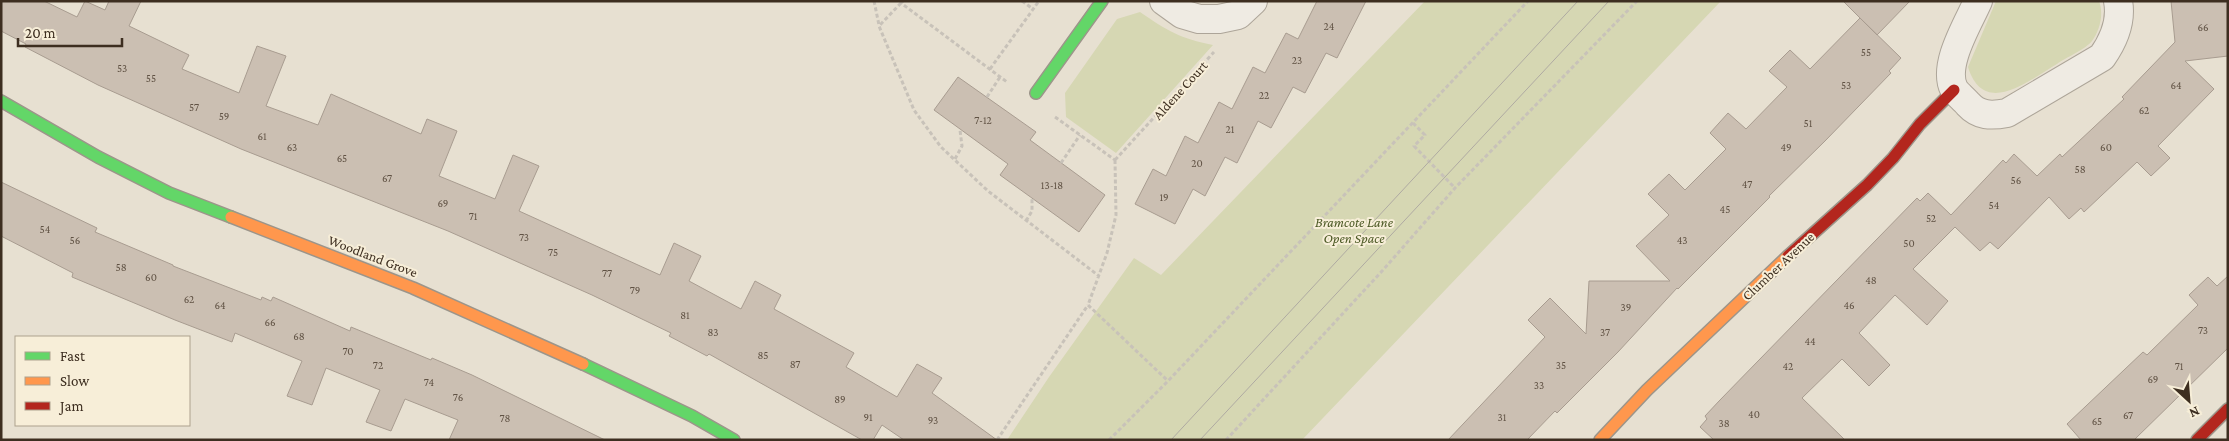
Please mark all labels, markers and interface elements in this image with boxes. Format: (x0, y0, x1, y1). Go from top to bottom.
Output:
scale bar (18, 15, 121, 47)
house number: 24 (1324, 20, 1335, 32)
house number: 66 (2197, 21, 2209, 33)
text: 20 m (25, 25, 56, 41)
house number: 55 (1861, 46, 1871, 58)
house number: 23 (1292, 54, 1302, 66)
street label: Aldene Court (1149, 57, 1211, 123)
house number: 53 (117, 62, 127, 74)
house number: 55 (146, 72, 156, 84)
house number: 53 (1841, 79, 1851, 91)
house number: 64 (2170, 79, 2182, 91)
house number: 22 (1259, 89, 1269, 101)
house number: 57 (189, 101, 199, 113)
house number: 62 (2139, 104, 2149, 116)
house number: 59 (219, 110, 229, 122)
house number: 7-12 (974, 114, 992, 126)
house number: 51 (1804, 117, 1813, 129)
house number: 21 (1226, 123, 1235, 135)
house number: 61 (257, 130, 267, 142)
house number: 63 (287, 141, 297, 153)
house number: 49 (1780, 141, 1792, 153)
house number: 60 (2100, 141, 2112, 153)
house number: 65 (337, 152, 347, 164)
house number: 20 (1191, 157, 1203, 169)
house number: 58 (2074, 163, 2086, 175)
house number: 67 (382, 172, 392, 184)
house number: 56 (2011, 174, 2021, 186)
house number: 47 (1742, 178, 1752, 190)
house number: 13-18 (1041, 179, 1063, 191)
house number: 19 (1159, 191, 1169, 203)
house number: 69 (438, 197, 448, 209)
house number: 54 (1989, 199, 2000, 211)
house number: 45 (1720, 203, 1730, 215)
house number: 71 (469, 210, 478, 222)
house number: 52 (1926, 212, 1936, 224)
park label: Bramcote Lane Open Space (1315, 214, 1394, 246)
house number: 54 (40, 223, 51, 235)
street label: Clumber Avenue (1739, 229, 1817, 303)
house number: 73 (519, 231, 529, 243)
street label: Woodland Grove (326, 232, 420, 280)
house number: 56 (70, 234, 80, 246)
house number: 43 (1677, 234, 1687, 246)
house number: 50 (1903, 237, 1915, 249)
house number: 75 (548, 246, 558, 258)
house number: 58 (115, 261, 127, 273)
house number: 77 (602, 267, 612, 279)
house number: 60 (145, 271, 157, 283)
house number: 48 (1865, 274, 1877, 286)
house number: 79 (630, 284, 640, 296)
house number: 62 (184, 293, 194, 305)
house number: 64 (214, 299, 226, 311)
house number: 46 (1843, 299, 1855, 311)
house number: 39 (1621, 301, 1631, 313)
house number: 81 (680, 309, 690, 321)
house number: 66 (264, 316, 276, 328)
house number: 73 (2198, 324, 2208, 336)
house number: 83 (708, 326, 718, 338)
house number: 37 (1600, 326, 1610, 338)
house number: 68 (293, 330, 305, 342)
house number: 44 (1804, 335, 1816, 347)
legend (15, 336, 190, 426)
house number: 70 (342, 345, 354, 357)
text: Fast (60, 348, 86, 364)
house number: 85 (758, 349, 768, 361)
house number: 87 (790, 358, 800, 370)
house number: 72 (373, 359, 383, 371)
house number: 35 (1556, 359, 1566, 371)
house number: 42 (1783, 360, 1793, 372)
house number: 71 (2175, 360, 2184, 372)
text: Slow (60, 373, 90, 389)
house number: 69 (2148, 373, 2158, 385)
house number: 74 (424, 376, 435, 388)
north arrow (2164, 376, 2214, 426)
house number: 33 (1534, 379, 1544, 391)
house number: 76 (453, 391, 463, 403)
house number: 89 (834, 393, 846, 405)
text: Jam (58, 398, 83, 415)
text: N (2186, 403, 2202, 422)
house number: 40 (1748, 408, 1760, 420)
house number: 67 (2123, 409, 2133, 421)
house number: 91 (863, 411, 873, 423)
house number: 31 (1498, 411, 1507, 423)
house number: 78 (500, 412, 511, 424)
house number: 93 (928, 414, 938, 426)
house number: 65 (2092, 415, 2102, 427)
house number: 38 (1718, 417, 1730, 429)

